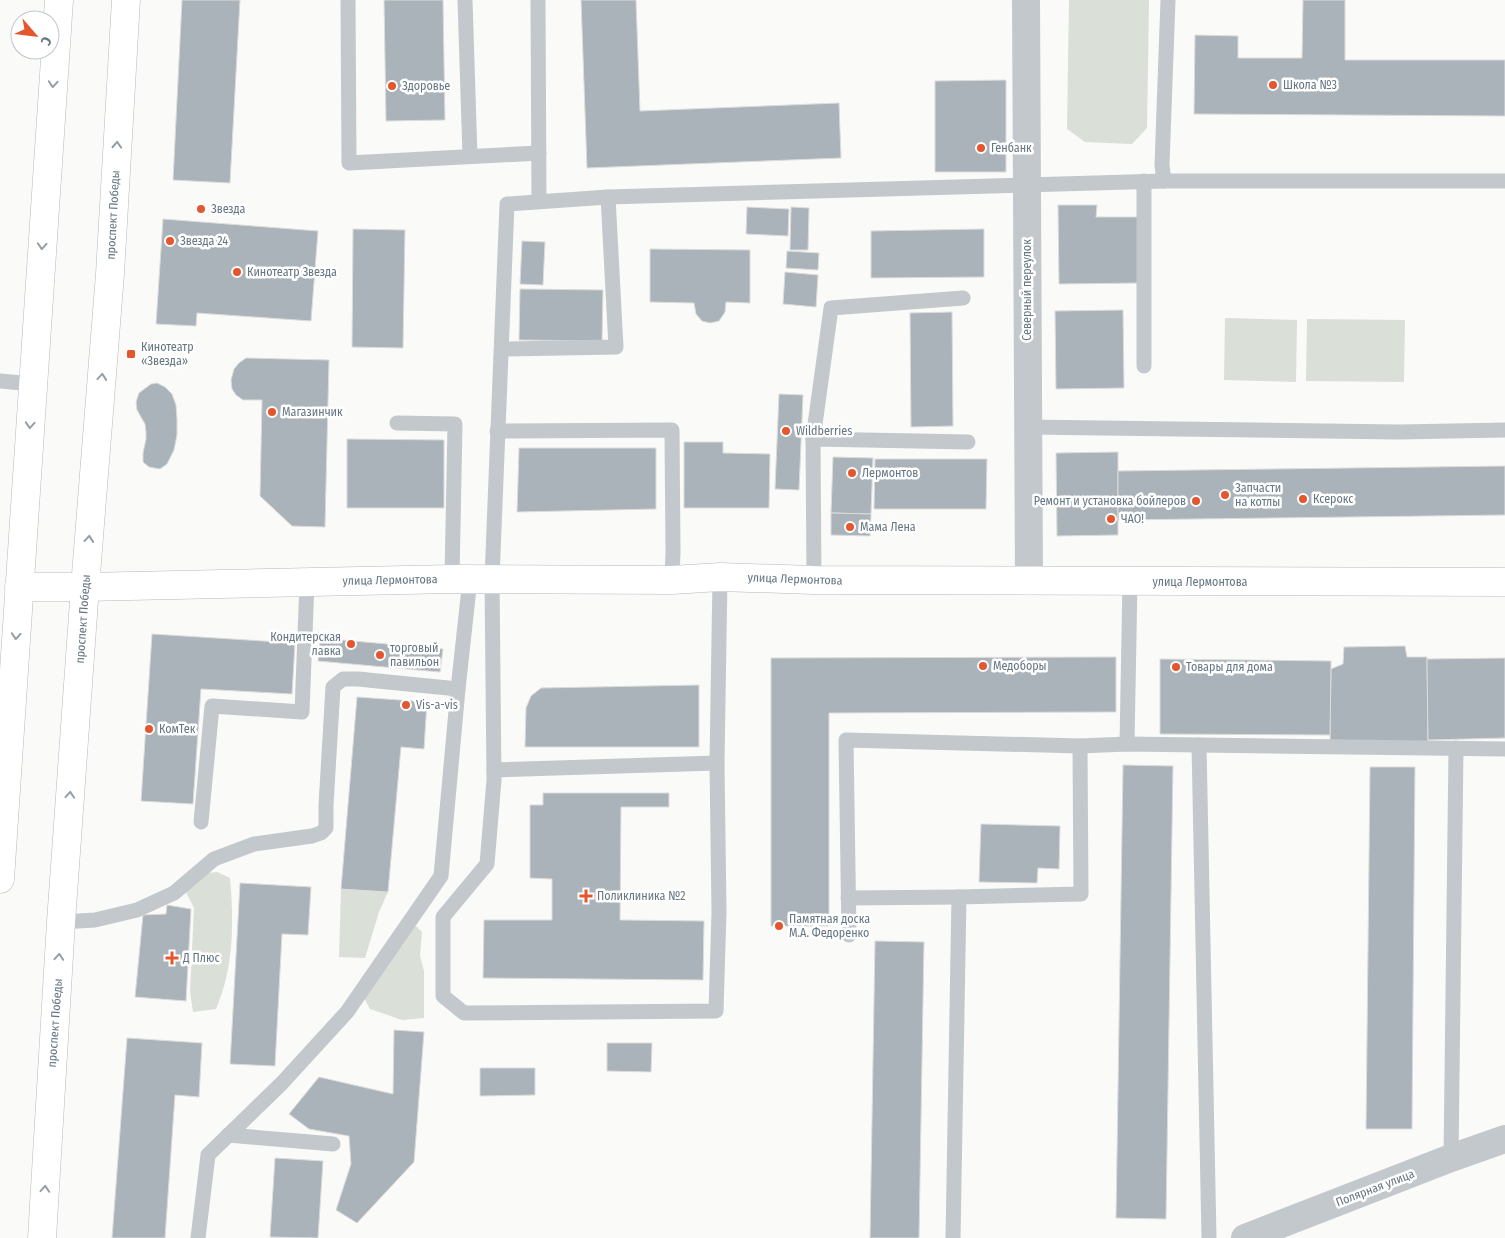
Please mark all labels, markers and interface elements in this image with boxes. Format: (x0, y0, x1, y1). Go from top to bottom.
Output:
north arrow (10, 10, 60, 60)
text: С (36, 34, 55, 49)
place label: Школа №3 (1283, 78, 1337, 92)
place label: Здоровье (402, 79, 450, 93)
marker: Школа №3 (1267, 79, 1279, 91)
one-way arrow (48, 80, 59, 88)
marker: Здоровье (386, 80, 398, 92)
one-way arrow (112, 141, 123, 149)
place label: Генбанк (991, 141, 1032, 155)
marker: Генбанк (975, 142, 987, 154)
street label: проспект Победы (104, 170, 122, 260)
place label: Звезда (211, 202, 246, 216)
marker: Звезда (195, 203, 207, 215)
place label: Звезда 24 (180, 234, 228, 248)
marker: Звезда 24 (164, 235, 176, 247)
street label: Северный переулок (1020, 239, 1034, 341)
one-way arrow (37, 242, 48, 250)
place label: Кинотеатр Звезда (247, 265, 337, 279)
marker: Кинотеатр Звезда (231, 266, 243, 278)
place label: Кинотеатр «Звезда» (141, 340, 194, 368)
marker: Кинотеатр «Звезда» (125, 348, 137, 360)
one-way arrow (96, 373, 107, 381)
place label: Магазинчик (282, 405, 343, 419)
marker: Магазинчик (266, 406, 278, 418)
one-way arrow (25, 422, 36, 430)
place label: Wildberries (796, 424, 852, 438)
marker: Wildberries (780, 425, 792, 437)
place label: Лермонтов (862, 466, 918, 480)
marker: Лермонтов (846, 467, 858, 479)
place label: Запчасти на котлы (1235, 481, 1281, 509)
marker: Запчасти на котлы (1219, 489, 1231, 501)
place label: Ксерокс (1313, 492, 1353, 506)
marker: Ксерокс (1297, 493, 1309, 505)
place label: Ремонт и установка бойлеров (1034, 494, 1186, 508)
marker: Ремонт и установка бойлеров (1190, 495, 1202, 507)
place label: ЧАО! (1121, 512, 1144, 526)
marker: ЧАО! (1105, 513, 1117, 525)
place label: Мама Лена (860, 520, 916, 534)
marker: Мама Лена (844, 521, 856, 533)
one-way arrow (83, 535, 94, 543)
street label: улица Лермонтова (747, 570, 843, 588)
street label: улица Лермонтова (342, 572, 438, 588)
street label: проспект Победы (73, 574, 93, 664)
street label: улица Лермонтова (1153, 575, 1248, 589)
place label: Кондитерская лавка (270, 630, 341, 658)
one-way arrow (11, 632, 22, 640)
marker: Кондитерская лавка (345, 638, 357, 650)
place label: торговый павильон (390, 641, 439, 669)
marker: торговый павильон (374, 649, 386, 661)
place label: Медоборы (993, 659, 1047, 673)
marker: Медоборы (977, 660, 989, 672)
place label: Товары для дома (1186, 660, 1273, 674)
marker: Товары для дома (1170, 661, 1182, 673)
place label: Vis-a-vis (416, 698, 458, 712)
marker: Vis-a-vis (400, 699, 412, 711)
place label: КомТек (159, 722, 196, 736)
marker: КомТек (143, 723, 155, 735)
one-way arrow (64, 791, 75, 799)
marker: Поликлиника №2 (579, 889, 593, 903)
place label: Поликлиника №2 (597, 889, 686, 903)
place label: Памятная доска М.А. Федоренко (789, 912, 870, 940)
marker: Памятная доска М.А. Федоренко (773, 920, 785, 932)
marker: Д Плюс (165, 951, 179, 965)
place label: Д Плюс (182, 951, 220, 965)
one-way arrow (53, 953, 64, 961)
street label: проспект Победы (45, 978, 65, 1068)
street label: Полярная улица (1334, 1167, 1416, 1209)
one-way arrow (39, 1185, 50, 1193)

